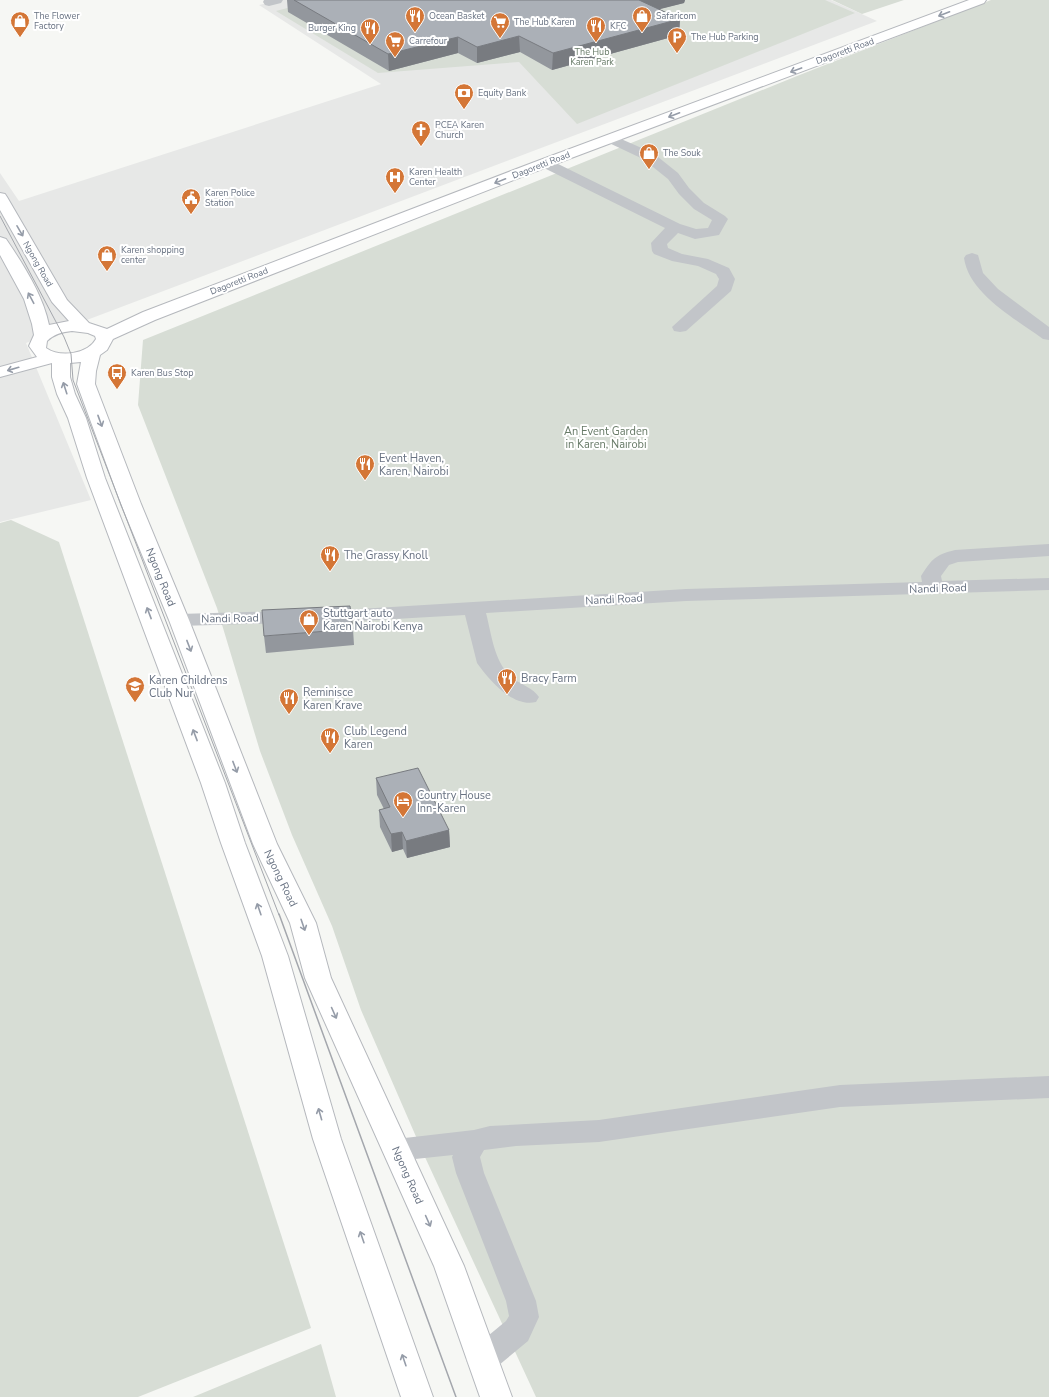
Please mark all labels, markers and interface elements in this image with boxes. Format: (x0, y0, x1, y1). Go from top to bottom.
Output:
restaurant icon: Ocean Basket (404, 5, 426, 33)
shop icon: Safaricom (631, 5, 653, 33)
shop icon: The Flower Factory (9, 10, 31, 38)
place label: The Flower Factory (34, 10, 80, 32)
place label: Ocean Basket (429, 10, 485, 22)
place label: Safaricom (656, 10, 696, 22)
supermarket icon: The Hub Karen (489, 11, 511, 39)
one-way arrow (938, 11, 950, 19)
restaurant icon: KFC (585, 15, 607, 43)
place label: The Hub Karen (514, 16, 575, 28)
restaurant icon: Burger King (359, 17, 381, 45)
place label: KFC (610, 20, 626, 32)
place label: Burger King (308, 22, 356, 34)
parking icon: The Hub Parking (666, 26, 688, 54)
supermarket icon: Carrefour (384, 30, 406, 58)
place label: The Hub Parking (691, 31, 759, 43)
place label: Carrefour (409, 35, 448, 47)
street label: Dagoretti Road (814, 35, 876, 67)
park label: The Hub Karen Park (570, 46, 614, 68)
one-way arrow (791, 66, 803, 74)
bank icon: Equity Bank (453, 82, 475, 110)
place label: Equity Bank (478, 87, 527, 99)
one-way arrow (669, 112, 681, 120)
church icon: PCEA Karen Church (410, 119, 432, 147)
place label: PCEA Karen Church (435, 119, 484, 141)
shop icon: The Souk (638, 142, 660, 170)
place label: The Souk (663, 147, 701, 159)
street label: Dagoretti Road (510, 148, 572, 182)
hospital icon: Karen Health Center (384, 166, 406, 194)
place label: Karen Health Center (409, 166, 462, 188)
one-way arrow (495, 177, 507, 185)
public building icon: Karen Police Station (180, 187, 202, 215)
place label: Karen Police Station (205, 187, 255, 209)
one-way arrow (16, 225, 24, 237)
street label: Ngong Road (20, 239, 56, 289)
shop icon: Karen shopping center (96, 244, 118, 272)
place label: Karen shopping center (121, 244, 184, 266)
street label: Dagoretti Road (208, 264, 270, 298)
one-way arrow (27, 292, 35, 304)
bus stop icon: Karen Bus Stop (106, 362, 128, 390)
one-way arrow (7, 365, 20, 373)
place label: Karen Bus Stop (131, 367, 193, 379)
one-way arrow (60, 382, 68, 394)
one-way arrow (96, 414, 104, 426)
park label: An Event Garden in Karen, Nairobi (564, 424, 648, 452)
place label: Event Haven, Karen, Nairobi (379, 451, 448, 479)
restaurant icon: Event Haven, Karen, Nairobi (354, 453, 376, 481)
restaurant icon: The Grassy Knoll (319, 544, 341, 572)
street label: Ngong Road (142, 546, 179, 609)
place label: The Grassy Knoll (344, 548, 429, 563)
street label: Nandi Road (909, 580, 967, 597)
street label: Nandi Road (585, 591, 643, 608)
place label: Stuttgart auto Karen Nairobi Kenya (323, 606, 423, 634)
one-way arrow (144, 608, 152, 620)
shop icon: Stuttgart auto Karen Nairobi Kenya (298, 608, 320, 636)
street label: Nandi Road (201, 610, 259, 627)
one-way arrow (185, 639, 193, 651)
restaurant icon: Bracy Farm (496, 667, 518, 695)
place label: Bracy Farm (521, 671, 577, 686)
place label: Karen Childrens Club Nur (149, 673, 228, 701)
school or university icon: Karen Childrens Club Nur (124, 675, 146, 703)
place label: Reminisce Karen Krave (303, 685, 363, 713)
restaurant icon: Reminisce Karen Krave (278, 687, 300, 715)
place label: Club Legend Karen (344, 724, 407, 752)
restaurant icon: Club Legend Karen (319, 726, 341, 754)
one-way arrow (190, 729, 198, 741)
one-way arrow (231, 761, 239, 773)
place label: Country House Inn-Karen (417, 788, 491, 816)
hotel icon: Country House Inn-Karen (392, 790, 414, 818)
street label: Ngong Road (260, 847, 301, 909)
one-way arrow (255, 903, 262, 916)
one-way arrow (300, 918, 307, 931)
one-way arrow (331, 1007, 338, 1019)
one-way arrow (316, 1108, 323, 1121)
street label: Ngong Road (388, 1144, 427, 1206)
one-way arrow (425, 1214, 432, 1226)
one-way arrow (357, 1232, 365, 1244)
one-way arrow (400, 1355, 408, 1367)

